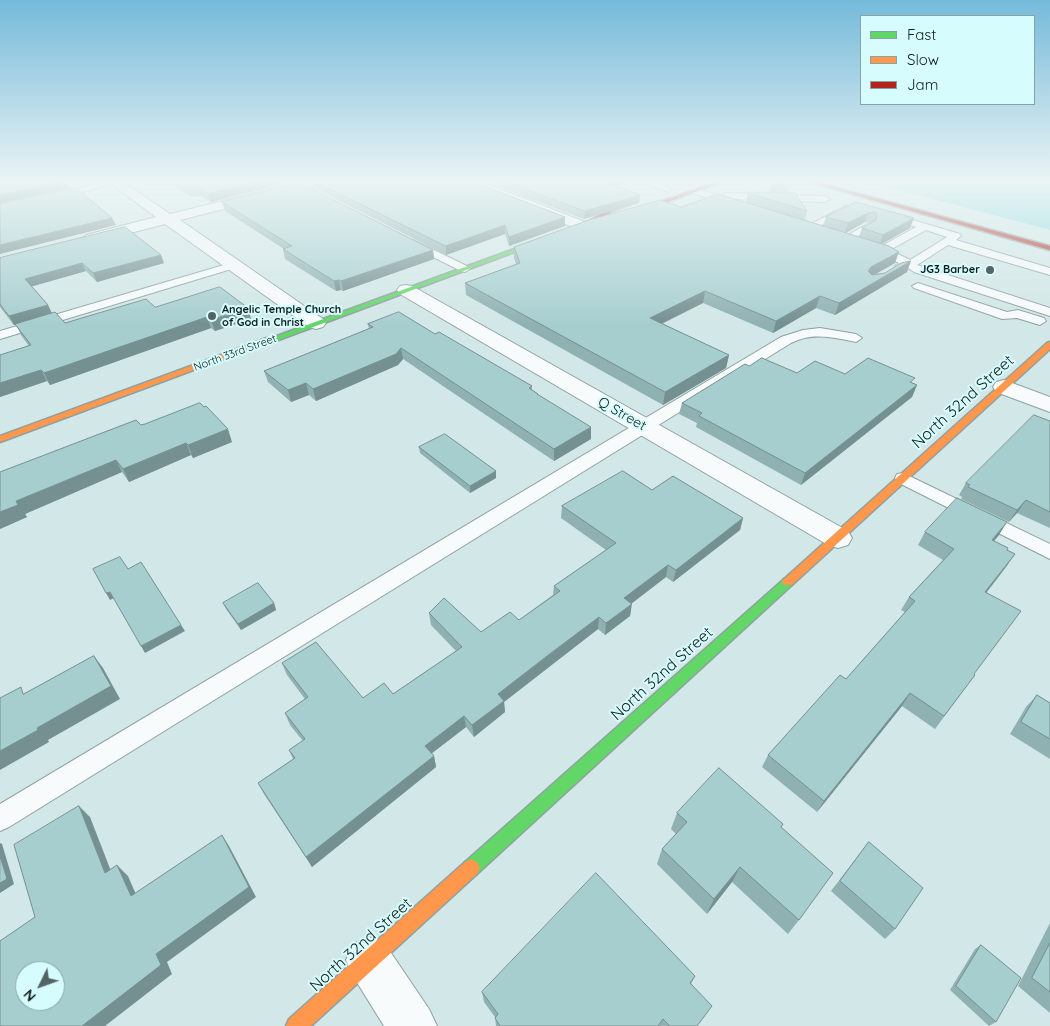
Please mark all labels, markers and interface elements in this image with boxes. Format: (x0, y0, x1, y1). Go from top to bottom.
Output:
legend (860, 15, 1035, 105)
text: Fast (907, 25, 936, 44)
text: Slow (907, 50, 939, 69)
text: Jam (907, 75, 938, 94)
place label: JG3 Barber (920, 263, 980, 277)
marker: JG3 Barber (984, 264, 996, 276)
place label: Angelic Temple Church of God in Christ (222, 303, 341, 329)
marker: Angelic Temple Church of God in Christ (206, 310, 218, 322)
street label: North 33rd Street (192, 332, 278, 374)
street label: North 32nd Street (908, 351, 1018, 453)
street label: Q Street (595, 393, 649, 435)
street label: North 32nd Street (607, 623, 717, 725)
street label: North 32nd Street (306, 894, 416, 996)
north arrow (15, 961, 65, 1011)
text: N (19, 986, 40, 1005)

